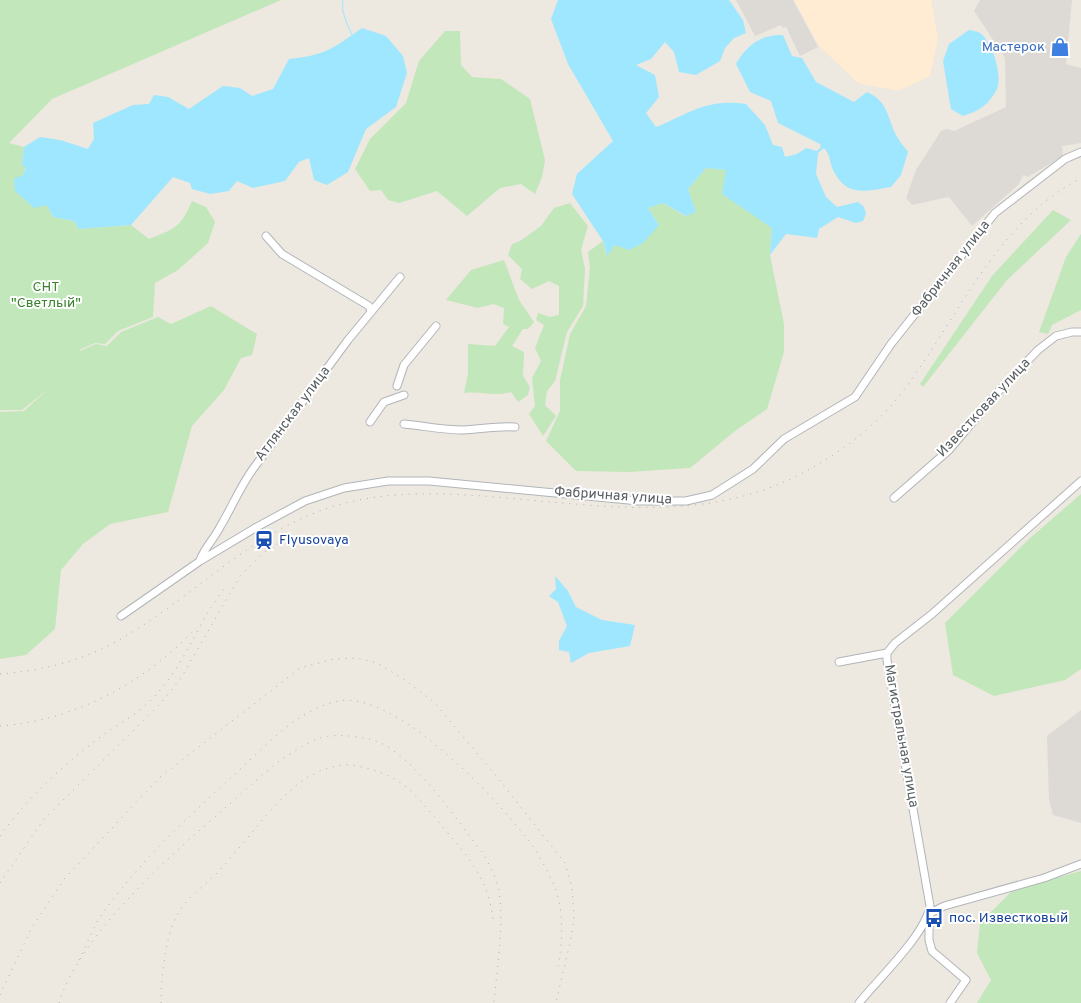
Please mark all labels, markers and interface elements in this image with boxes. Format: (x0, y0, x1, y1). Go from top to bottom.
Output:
shop icon: Мастерок (1049, 36, 1071, 58)
place label: Мастерок (982, 39, 1045, 56)
street label: Фабричная улица (908, 217, 994, 321)
park label: СНТ "Светлый" (11, 279, 81, 312)
street label: Известковая улица (934, 355, 1034, 461)
street label: Атлянская улица (252, 363, 334, 465)
street label: Фабричная улица (554, 483, 672, 509)
station icon: Flyusovaya (253, 529, 275, 551)
place label: Flyusovaya (279, 532, 349, 549)
street label: Магистральная улица (880, 663, 922, 809)
bus stop icon: пос. Известковый (923, 907, 945, 929)
place label: пос. Известковый (949, 910, 1068, 927)

